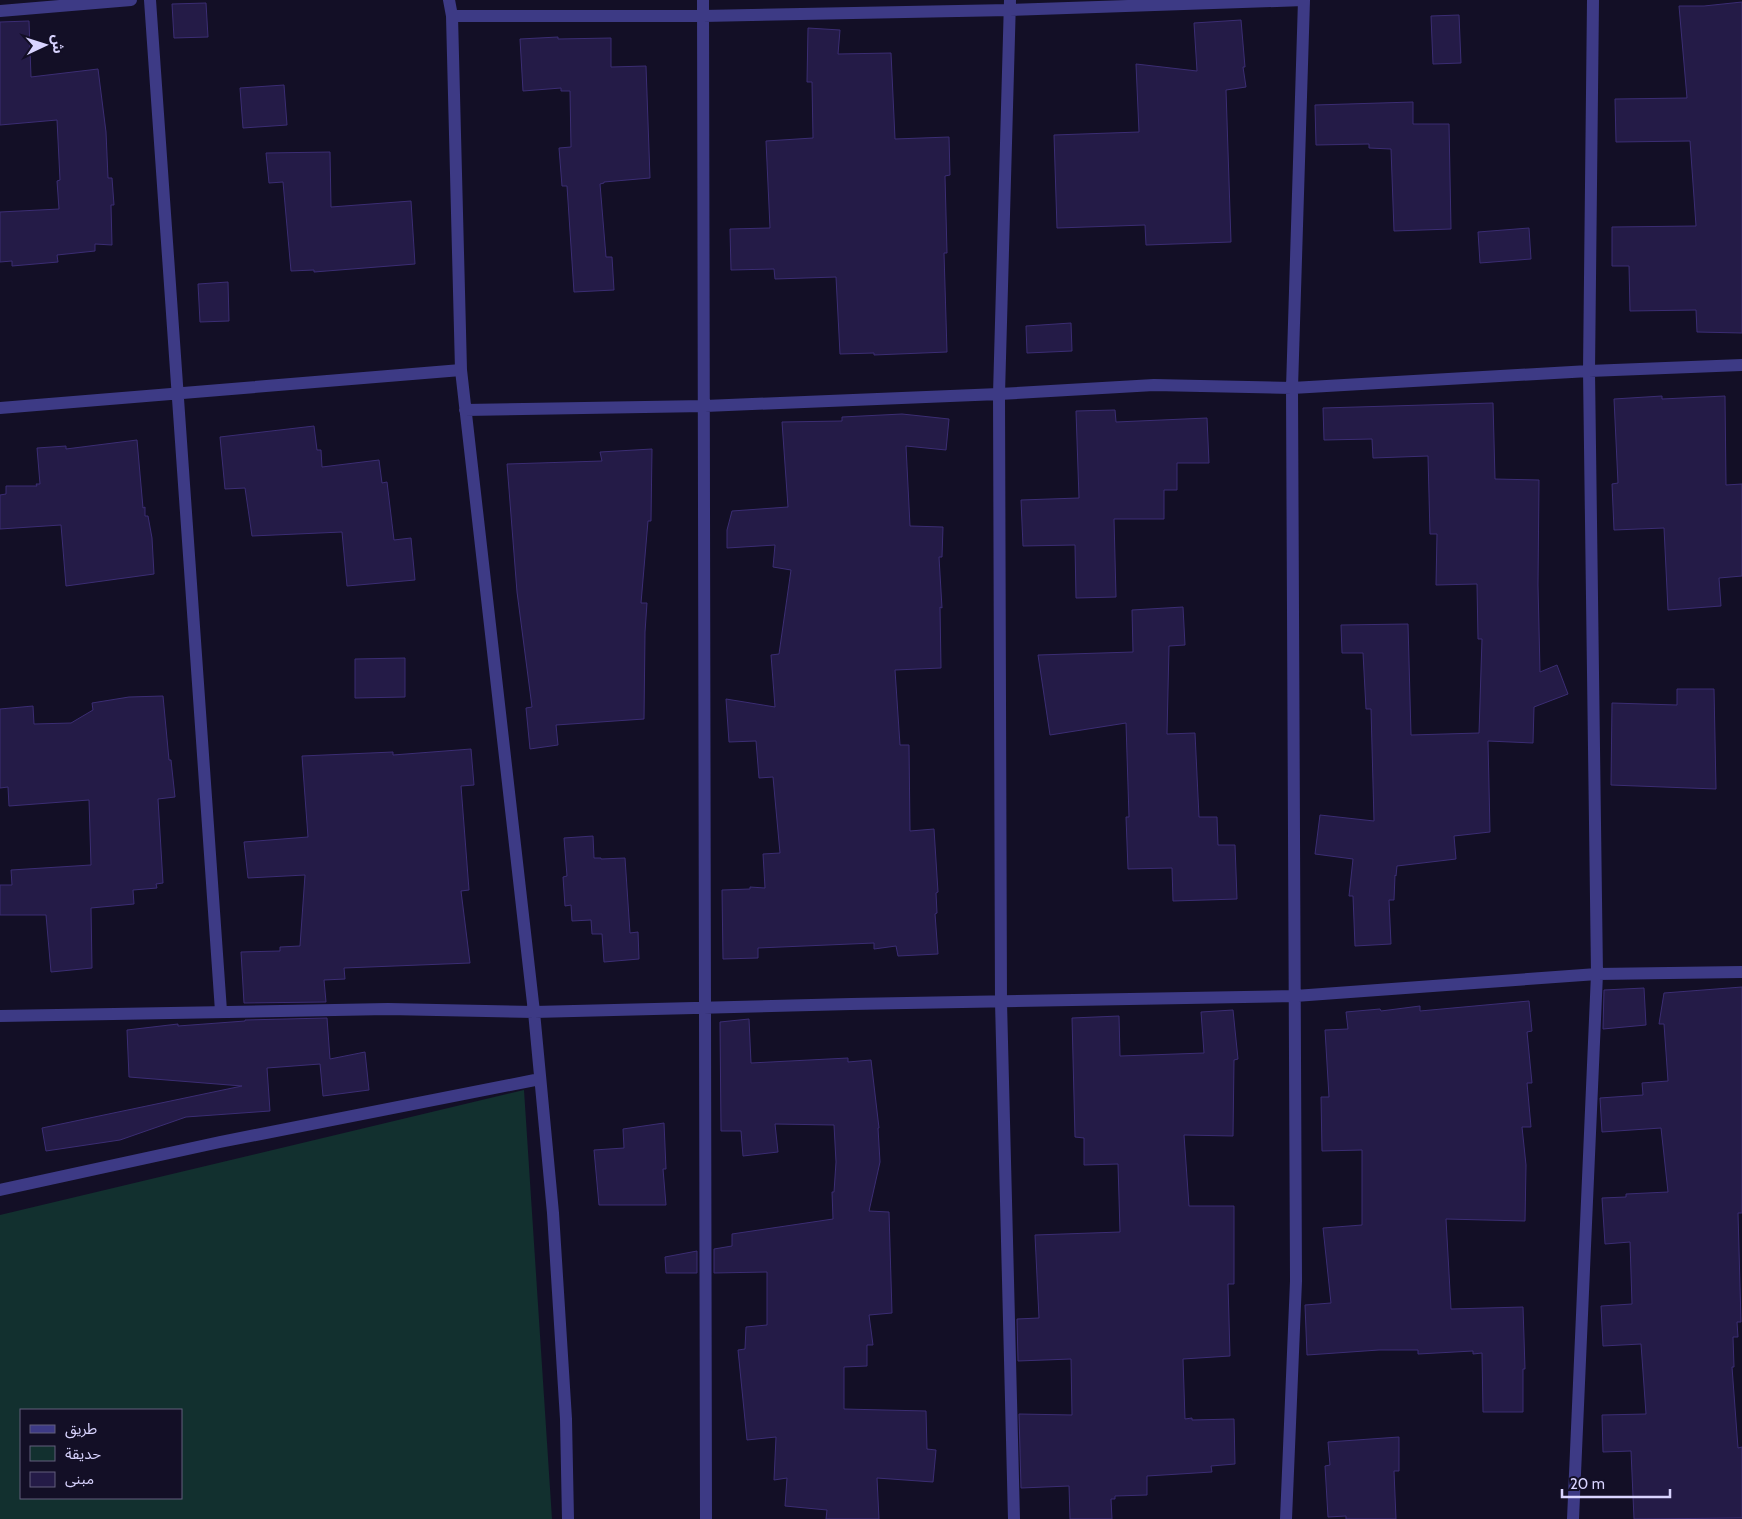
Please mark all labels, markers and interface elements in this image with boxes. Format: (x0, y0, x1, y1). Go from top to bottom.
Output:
north arrow (20, 20, 70, 70)
text: ش (48, 34, 68, 54)
legend (20, 1409, 182, 1499)
text: طريق (65, 1420, 97, 1439)
text: حديقة (65, 1445, 101, 1463)
scale bar (1562, 1466, 1670, 1498)
text: مبنى (65, 1470, 94, 1488)
text: 20 m (1570, 1475, 1605, 1493)

